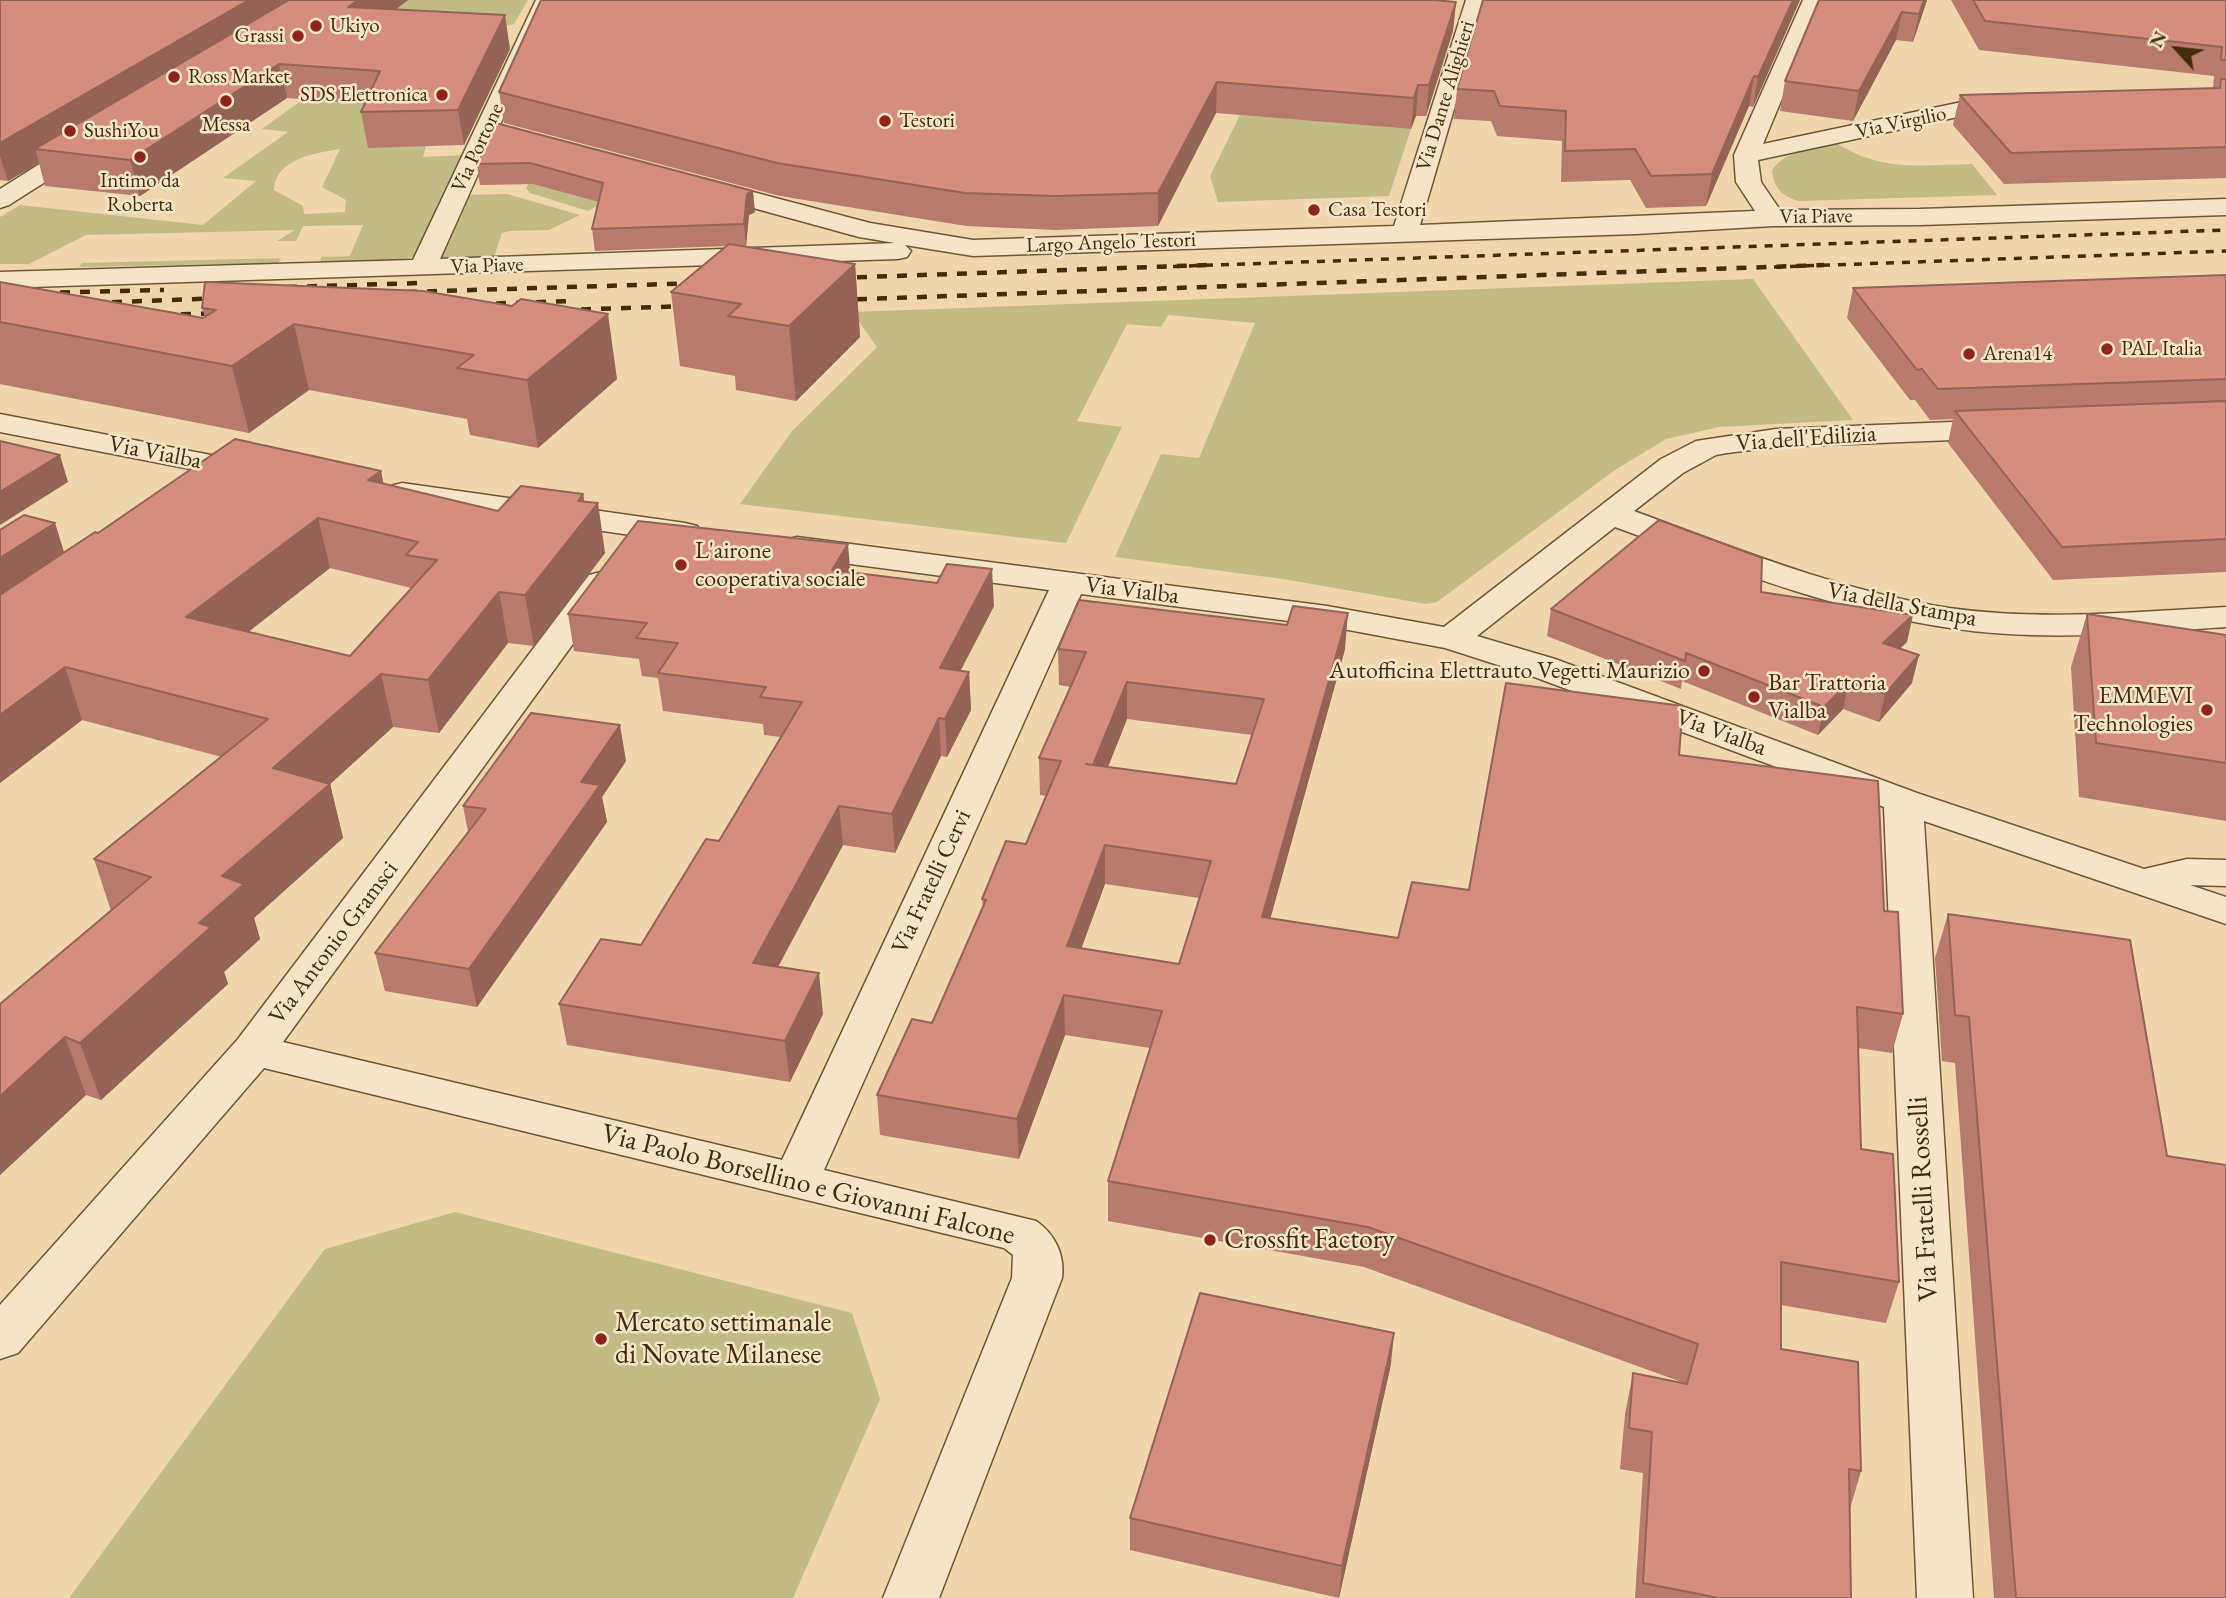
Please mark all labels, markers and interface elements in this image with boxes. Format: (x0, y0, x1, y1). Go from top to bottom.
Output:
place label: Ukiyo (330, 13, 380, 39)
north arrow (2142, 14, 2212, 84)
marker: Ukiyo (308, 18, 324, 34)
street label: Via Dante Alighieri (1411, 18, 1481, 174)
place label: Grassi (235, 23, 284, 49)
text: N (2143, 27, 2172, 52)
marker: Grassi (290, 28, 306, 44)
place label: Ross Market (188, 64, 290, 90)
marker: Ross Market (166, 69, 182, 85)
place label: SDS Elettronica (300, 82, 428, 108)
marker: SDS Elettronica (434, 87, 450, 103)
marker: Messa (218, 93, 234, 109)
street label: Via Portone (446, 99, 510, 197)
street label: Via Virgilio (1853, 101, 1949, 145)
place label: Testori (899, 108, 955, 134)
place label: Messa (202, 112, 250, 138)
marker: Testori (877, 113, 893, 129)
place label: SushiYou (84, 118, 159, 144)
marker: SushiYou (62, 123, 78, 139)
marker: Intimo da Roberta (132, 149, 148, 165)
place label: Intimo da Roberta (100, 168, 180, 218)
place label: Casa Testori (1328, 197, 1427, 223)
marker: Casa Testori (1306, 202, 1322, 218)
street label: Via Piave (1779, 204, 1853, 230)
street label: Largo Angelo Testori (1026, 227, 1196, 259)
street label: Via Piave (450, 252, 524, 280)
place label: PAL Italia (2121, 336, 2202, 362)
place label: Arena14 (1983, 341, 2052, 367)
marker: PAL Italia (2099, 341, 2115, 357)
marker: Arena14 (1961, 346, 1977, 362)
street label: Via dell'Edilizia (1735, 420, 1877, 458)
street label: Via Vialba (106, 430, 204, 476)
place label: L'airone cooperativa sociale (695, 537, 865, 593)
marker: L'airone cooperativa sociale (673, 557, 689, 573)
street label: Via Vialba (1083, 571, 1181, 611)
street label: Via della Stampa (1825, 576, 1979, 634)
place label: Autofficina Elettrauto Vegetti Maurizio (1329, 657, 1690, 685)
marker: Autofficina Elettrauto Vegetti Maurizio (1696, 663, 1712, 679)
place label: Bar Trattoria Vialba (1768, 669, 1886, 725)
place label: EMMEVI Technologies (2073, 682, 2193, 738)
marker: Bar Trattoria Vialba (1746, 689, 1762, 705)
marker: EMMEVI Technologies (2199, 702, 2215, 718)
street label: Via Vialba (1672, 703, 1770, 763)
street label: Via Fratelli Cervi (886, 805, 978, 959)
street label: Via Antonio Gramsci (263, 856, 405, 1030)
street label: Via Fratelli Rosselli (1902, 1096, 1946, 1302)
street label: Via Paolo Borsellino e Giovanni Falcone (598, 1117, 1018, 1253)
place label: Crossfit Factory (1224, 1223, 1394, 1257)
marker: Crossfit Factory (1202, 1232, 1218, 1248)
place label: Mercato settimanale di Novate Milanese (615, 1306, 831, 1372)
marker: Mercato settimanale di Novate Milanese (593, 1331, 609, 1347)

